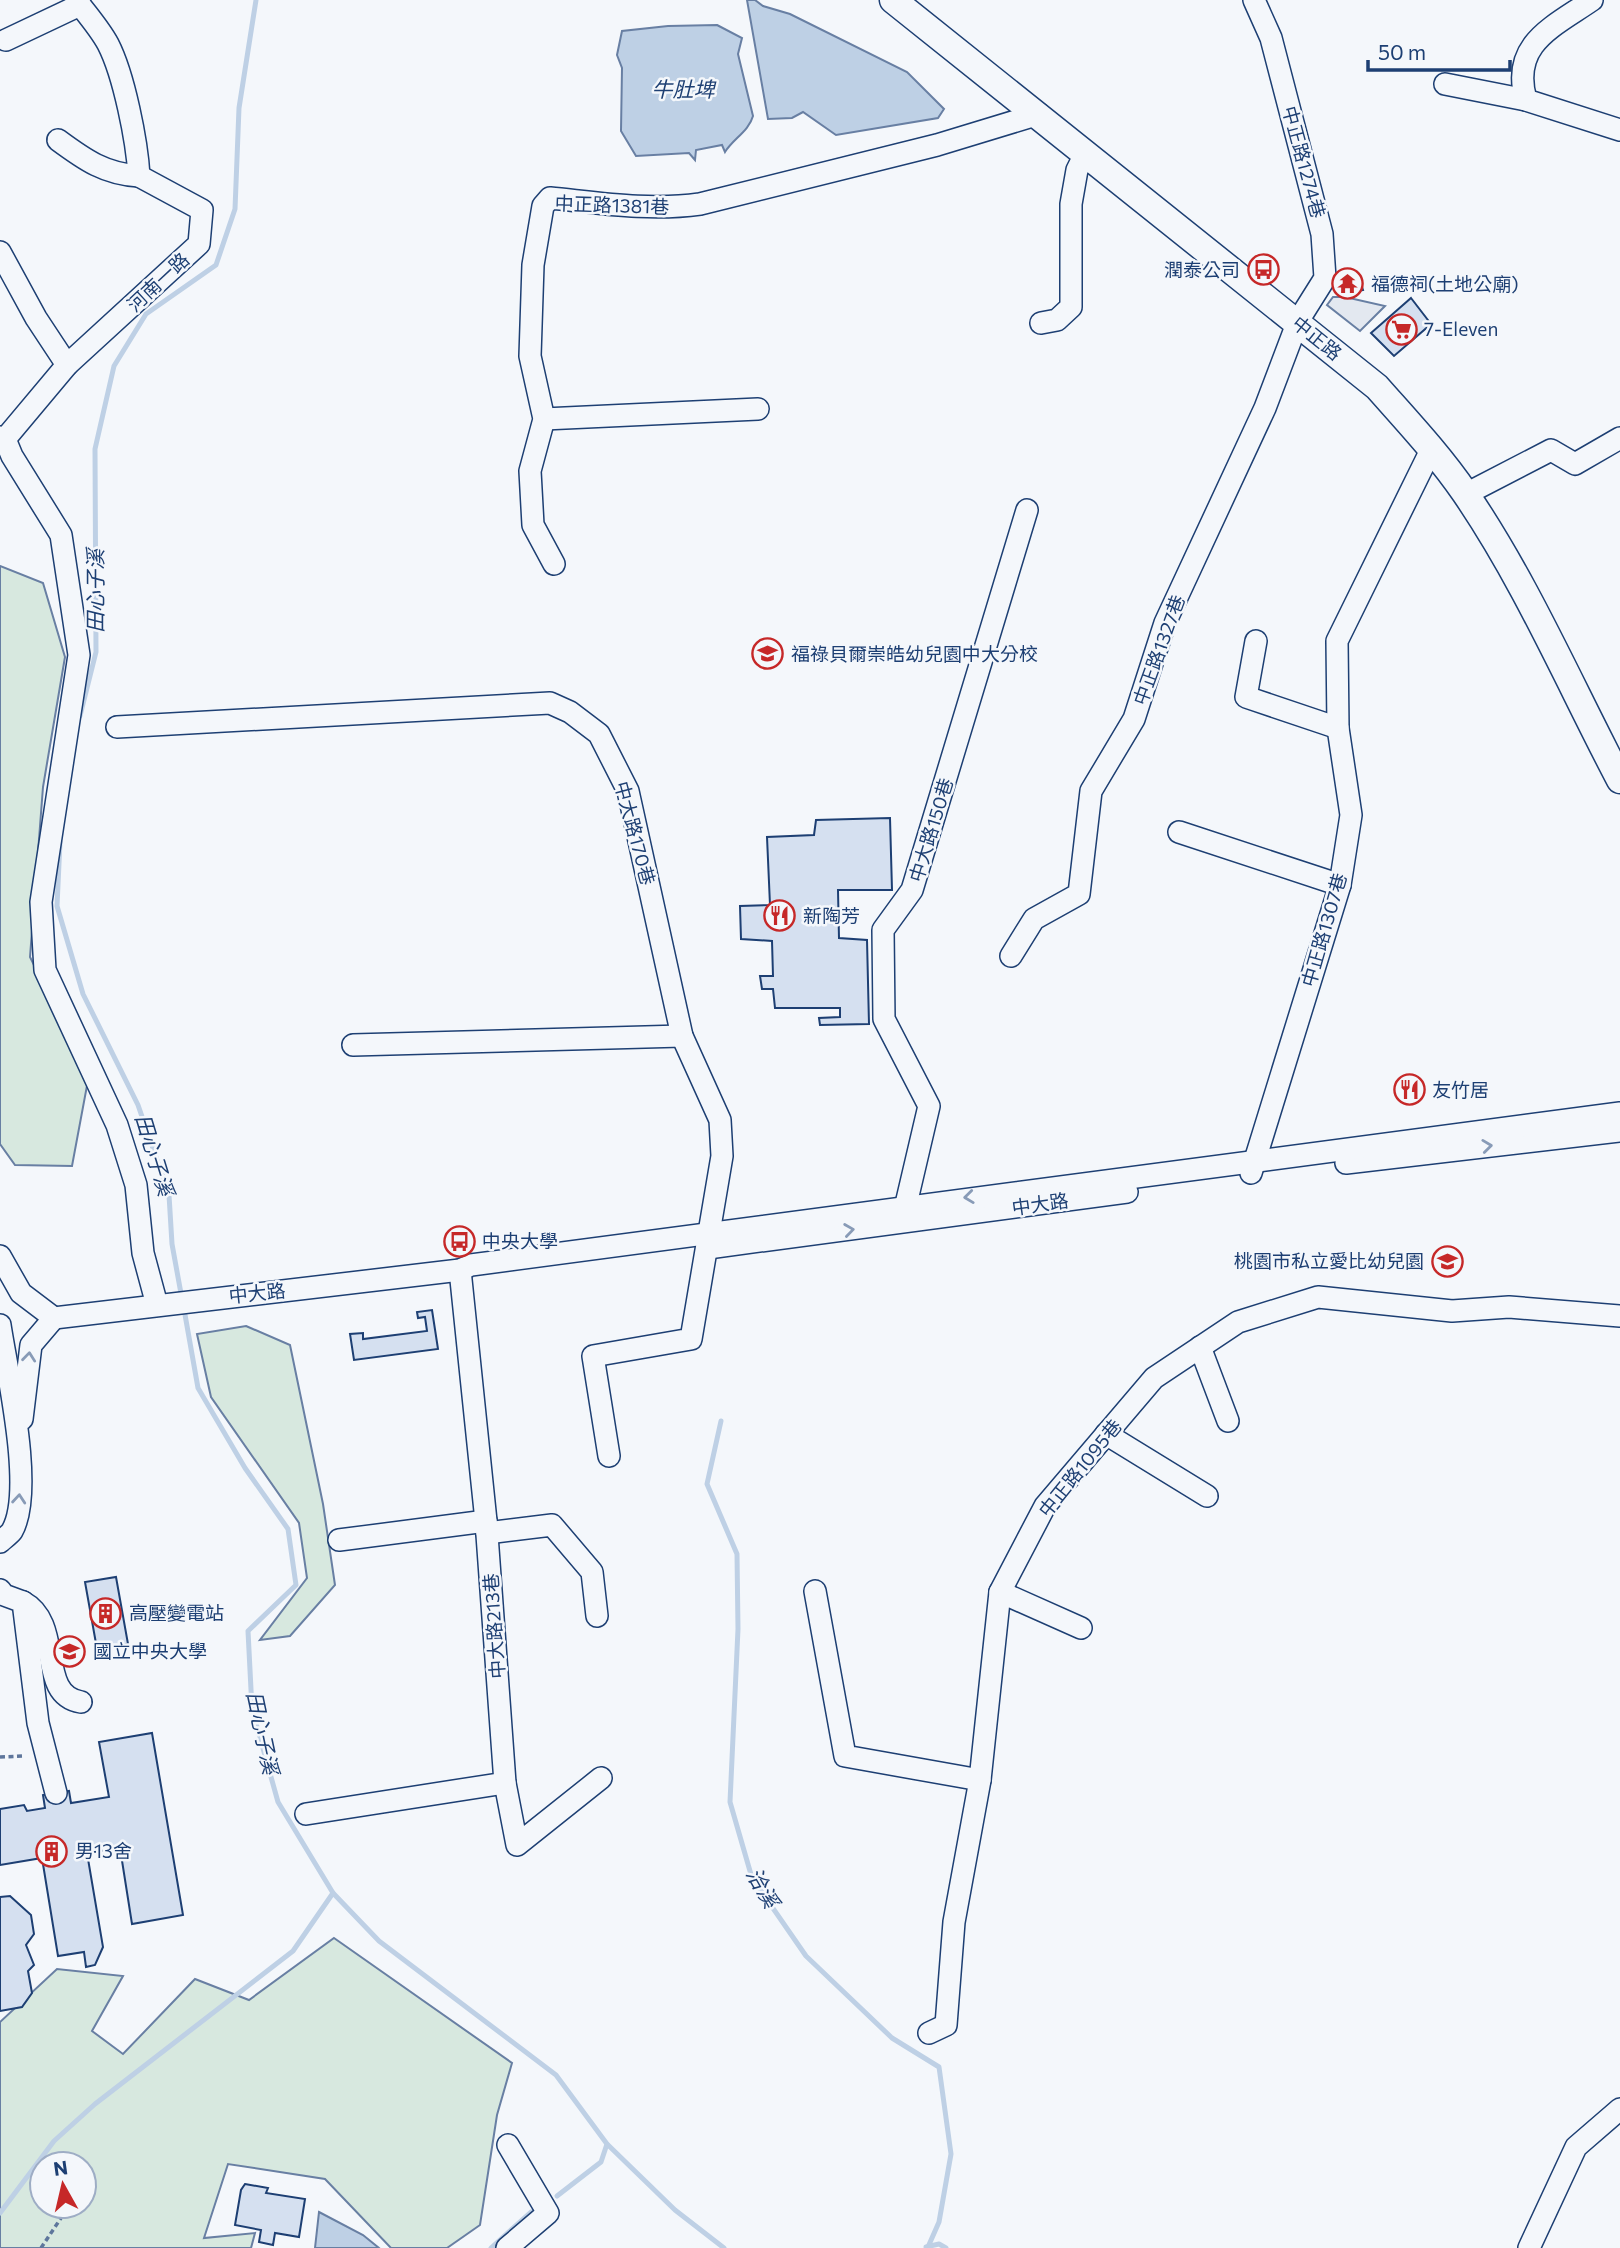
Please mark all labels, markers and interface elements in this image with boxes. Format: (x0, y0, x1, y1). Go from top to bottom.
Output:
scale bar (1368, 28, 1510, 72)
text: 50 m (1378, 39, 1426, 64)
water label: 牛肚埤 (652, 76, 717, 101)
street label: 中正路1274巷 (1279, 103, 1330, 220)
street label: 中正路1381巷 (554, 191, 670, 218)
street label: 河南一路 (122, 247, 193, 316)
bus stop icon: 潤泰公司 (1246, 253, 1280, 287)
place label: 潤泰公司 (1164, 258, 1240, 281)
temple icon: 福德祠(土地公廟) (1331, 267, 1365, 301)
place label: 福德祠(土地公廟) (1371, 272, 1519, 295)
street label: 中正路 (1288, 311, 1347, 364)
supermarket icon: 7-Eleven (1384, 312, 1418, 346)
place label: 7-Eleven (1424, 317, 1498, 340)
water label: 田心子溪 (82, 546, 107, 633)
street label: 中正路1327巷 (1128, 592, 1189, 708)
school or university icon: 福祿貝爾崇皓幼兒園中大分校 (751, 637, 785, 671)
place label: 福祿貝爾崇皓幼兒園中大分校 (791, 642, 1038, 665)
street label: 中大路150巷 (904, 775, 957, 885)
street label: 中大路170巷 (611, 778, 660, 887)
street label: 中正路1307巷 (1296, 870, 1351, 989)
restaurant icon: 新陶芳 (763, 899, 797, 933)
place label: 新陶芳 (803, 904, 860, 927)
restaurant icon: 友竹居 (1392, 1073, 1426, 1107)
place label: 友竹居 (1432, 1078, 1489, 1101)
water label: 田心子溪 (131, 1111, 181, 1201)
one-way arrow (1481, 1139, 1493, 1154)
street label: 中大路 (1010, 1188, 1070, 1219)
one-way arrow (963, 1190, 975, 1205)
one-way arrow (843, 1222, 855, 1237)
bus stop icon: 中央大學 (442, 1224, 476, 1258)
place label: 中央大學 (482, 1229, 558, 1252)
school or university icon: 桃園市私立愛比幼兒園 (1430, 1244, 1464, 1278)
place label: 桃園市私立愛比幼兒園 (1234, 1249, 1424, 1272)
street label: 中大路 (227, 1278, 287, 1307)
one-way arrow (22, 1351, 37, 1363)
street label: 中正路1095巷 (1033, 1414, 1126, 1521)
one-way arrow (11, 1493, 26, 1505)
street label: 中大路213巷 (478, 1573, 509, 1679)
building icon: 高壓變電站 (89, 1596, 123, 1630)
place label: 高壓變電站 (129, 1601, 224, 1624)
school or university icon: 國立中央大學 (53, 1634, 87, 1668)
place label: 國立中央大學 (93, 1639, 207, 1662)
water label: 田心子溪 (243, 1689, 285, 1779)
building icon: 男13舍 (35, 1834, 69, 1868)
place label: 男13舍 (75, 1839, 132, 1862)
water label: 洽溪 (742, 1863, 786, 1914)
north arrow (28, 2150, 98, 2220)
text: N (52, 2155, 69, 2180)

